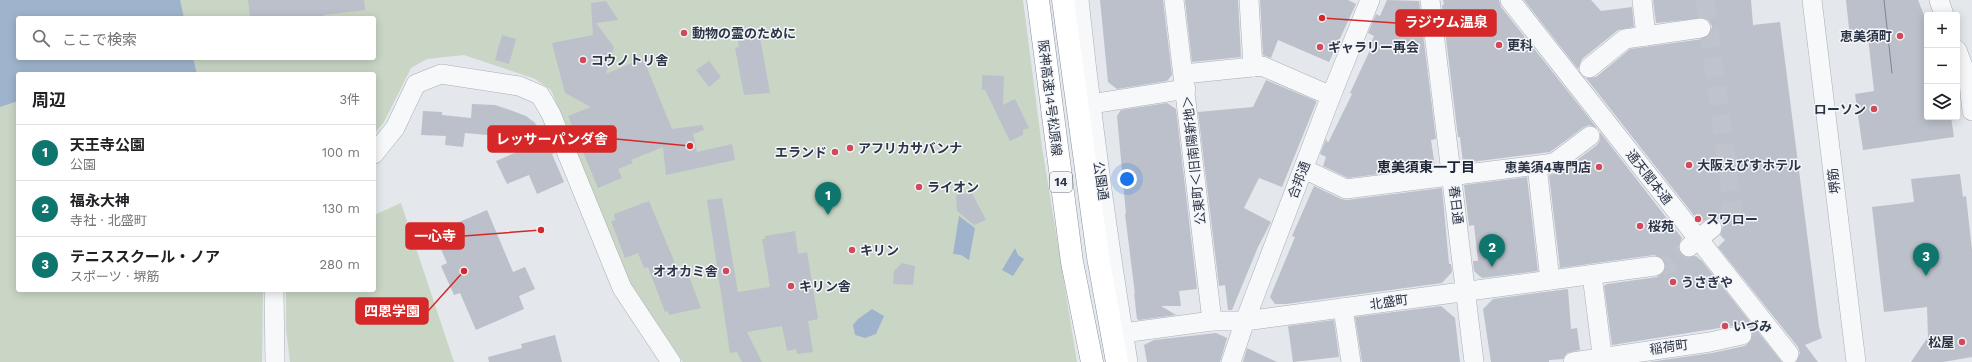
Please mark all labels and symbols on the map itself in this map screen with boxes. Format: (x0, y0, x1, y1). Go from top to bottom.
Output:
callout: ラジウム温泉 (1396, 10, 1496, 36)
text: ラジウム温泉 (1404, 14, 1488, 30)
place label: 動物の霊のために (692, 26, 796, 41)
marker: 動物の霊のために (679, 28, 689, 38)
place label: 恵美須町 (1840, 29, 1892, 44)
marker: 恵美須町 (1895, 31, 1905, 41)
place label: 更科 (1507, 38, 1533, 53)
street label: 阪神高速14号松原線 (1035, 39, 1065, 157)
place label: ギャラリー再会 (1328, 40, 1419, 55)
marker: 更科 (1494, 40, 1504, 50)
marker: ギャラリー再会 (1315, 42, 1325, 52)
place label: コウノトリ舎 (591, 53, 668, 68)
marker: コウノトリ舎 (578, 55, 588, 65)
street label: 公東町＜旧南陽新地＞ (1180, 95, 1208, 225)
place label: ローソン (1814, 102, 1866, 117)
marker: ローソン (1869, 104, 1879, 114)
callout: レッサーパンダ舎 (488, 126, 616, 152)
text: レッサーパンダ舎 (496, 131, 608, 147)
place label: アフリカサバンナ (858, 141, 962, 156)
marker: アフリカサバンナ (845, 143, 855, 153)
place label: エランド (775, 145, 827, 160)
marker: エランド (830, 147, 840, 157)
street label: 通天閣本通 (1623, 147, 1675, 207)
place label: 大阪えびすホテル (1697, 158, 1801, 173)
street label: 合邦通 (1285, 159, 1313, 201)
district label: 恵美須東一丁目 (1377, 159, 1475, 175)
place label: 恵美須4専門店 (1505, 160, 1591, 175)
marker: 大阪えびすホテル (1684, 160, 1694, 170)
street label: 公園通 (1091, 161, 1111, 201)
marker: 恵美須4専門店 (1594, 162, 1604, 172)
street label: 堺筋 (1825, 167, 1843, 195)
your location (1117, 169, 1137, 189)
road number: 14 (1050, 172, 1072, 192)
place label: ライオン (927, 180, 979, 195)
pin: 1 (815, 182, 841, 215)
marker: ライオン (914, 182, 924, 192)
street label: 春日通 (1446, 185, 1466, 225)
place label: スワロー (1706, 212, 1758, 227)
marker: スワロー (1693, 214, 1703, 224)
place label: 桜苑 (1648, 219, 1674, 234)
marker: 桜苑 (1635, 221, 1645, 231)
callout: 一心寺 (406, 223, 464, 249)
text: 一心寺 (414, 228, 456, 244)
pin: 2 (1479, 234, 1505, 267)
place label: キリン (860, 243, 899, 258)
pin: 3 (1913, 243, 1939, 276)
marker: キリン (847, 245, 857, 255)
place label: オオカミ舎 (653, 264, 718, 279)
marker: オオカミ舎 (721, 266, 731, 276)
place label: うさぎや (1681, 275, 1733, 290)
marker: うさぎや (1668, 277, 1678, 287)
place label: キリン舎 (799, 279, 851, 294)
marker: キリン舎 (786, 281, 796, 291)
street label: 北盛町 (1369, 292, 1409, 312)
callout: 四恩学園 (356, 298, 428, 324)
text: 四恩学園 (364, 303, 420, 319)
place label: いづみ (1733, 319, 1772, 334)
marker: いづみ (1720, 321, 1730, 331)
place label: 松屋 (1928, 335, 1954, 350)
street label: 稲荷町 (1649, 337, 1689, 357)
marker: 松屋 (1957, 337, 1967, 347)

